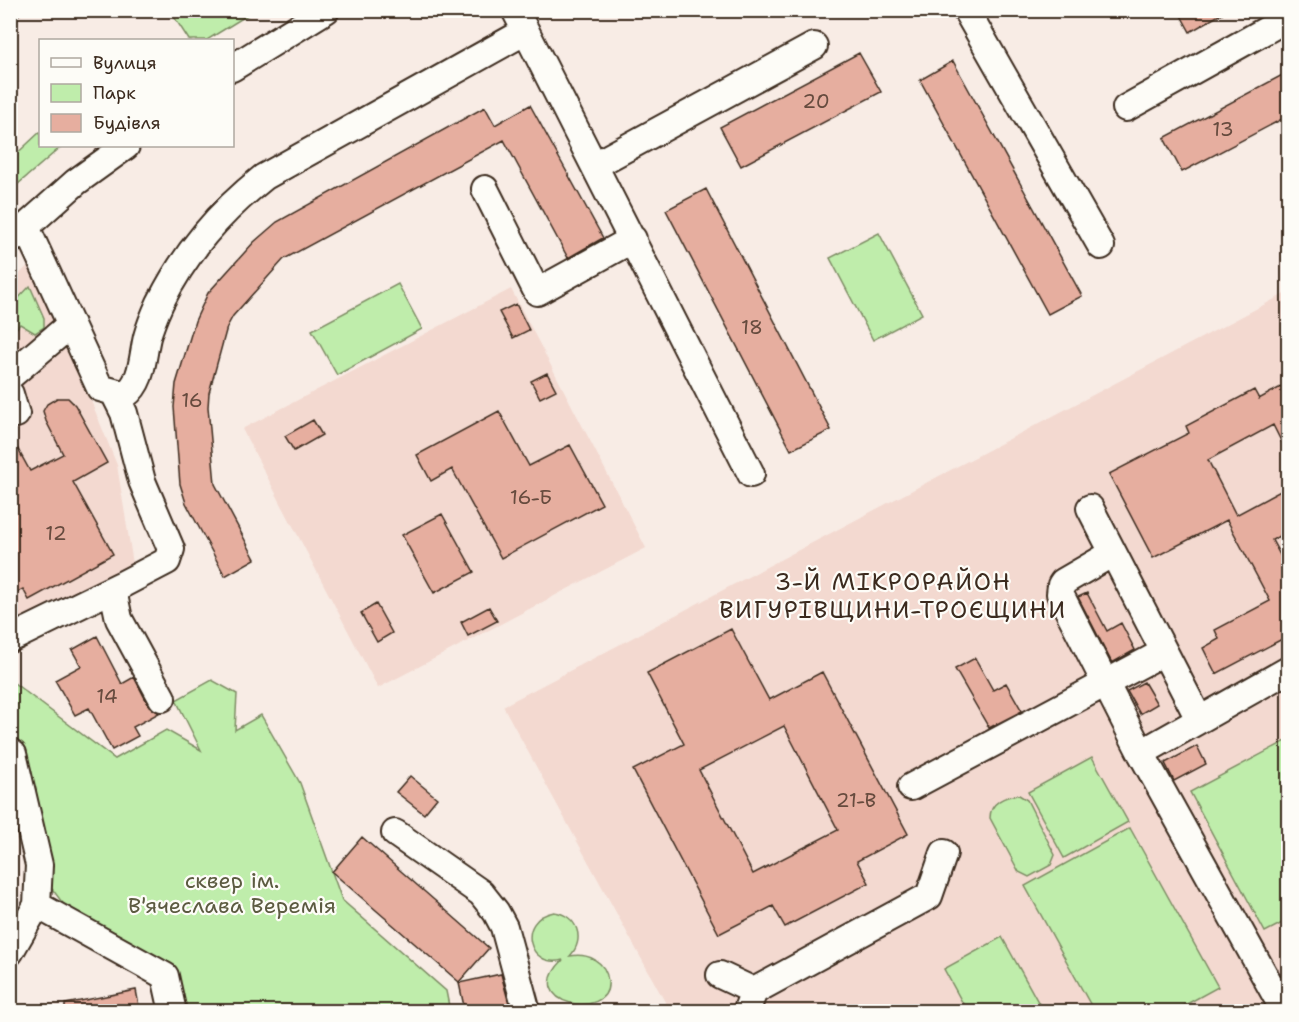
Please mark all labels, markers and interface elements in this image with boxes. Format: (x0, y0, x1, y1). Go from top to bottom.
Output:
legend (39, 39, 234, 147)
text: Вулиця (93, 51, 157, 75)
text: Парк (93, 81, 136, 105)
house number: 20 (802, 88, 830, 114)
text: Будівля (93, 111, 161, 135)
house number: 13 (1212, 116, 1234, 142)
house number: 18 (741, 314, 763, 340)
house number: 16 (181, 387, 203, 413)
house number: 16-Б (510, 484, 552, 510)
house number: 12 (45, 520, 67, 546)
district label: 3-Й МІКРОРАЙОН ВИГУРІВЩИНИ-ТРОЄЩИНИ (719, 566, 1067, 626)
house number: 14 (96, 683, 118, 709)
house number: 21-В (836, 787, 876, 813)
park label: сквер ім. В'ячеслава Веремія (128, 866, 336, 920)

